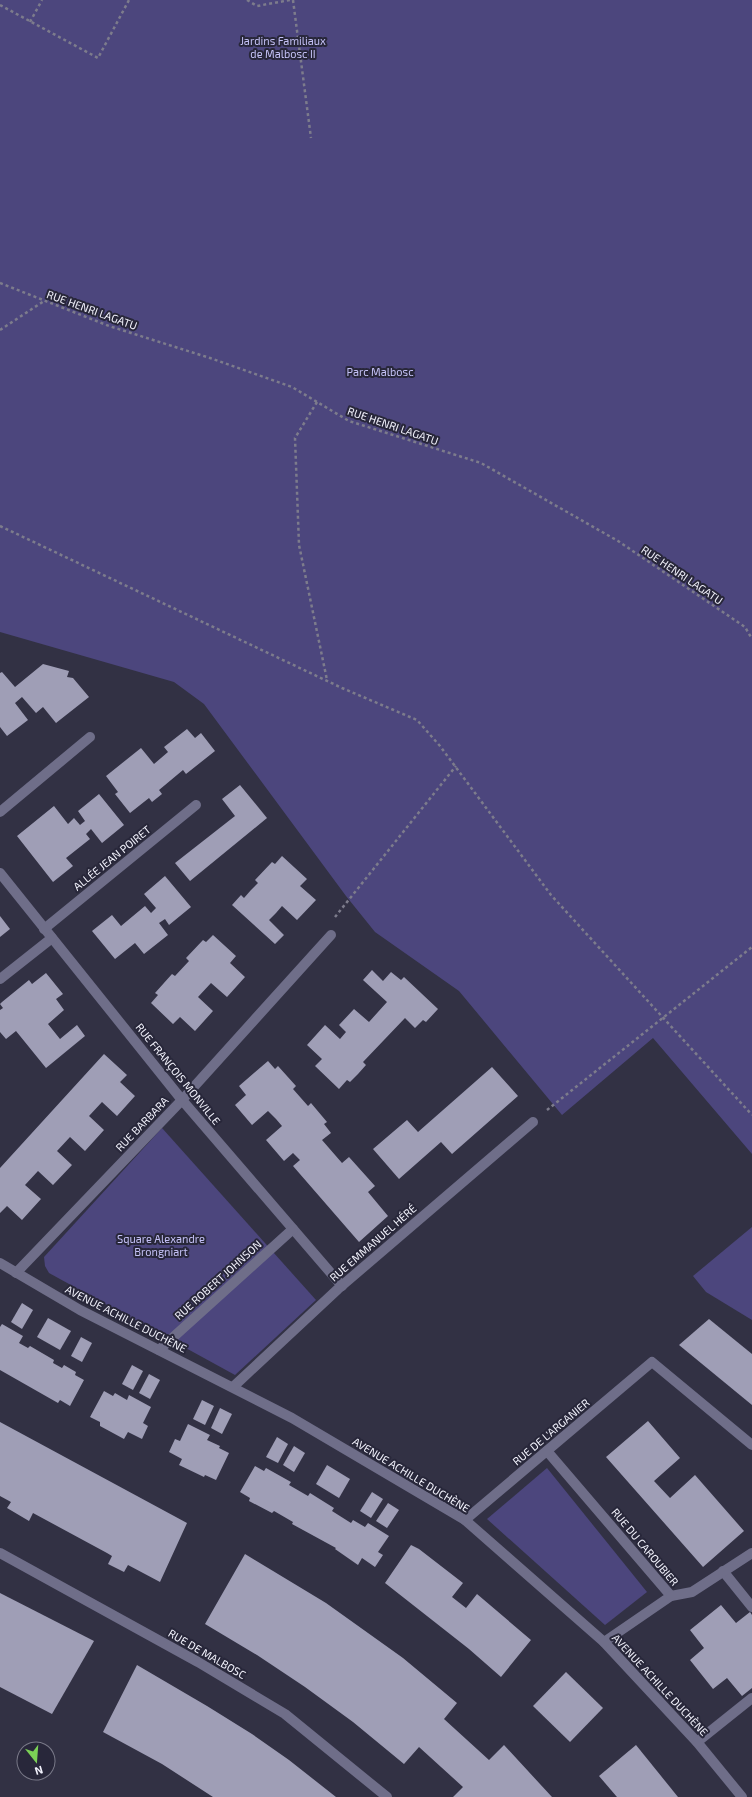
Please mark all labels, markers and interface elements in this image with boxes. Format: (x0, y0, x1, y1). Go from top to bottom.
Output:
park label: Jardins Familiaux de Malbosc II (240, 34, 326, 60)
street label: RUE HENRI LAGATU (45, 287, 139, 332)
park label: Parc Malbosc (346, 365, 414, 378)
street label: RUE HENRI LAGATU (346, 404, 440, 447)
street label: RUE HENRI LAGATU (639, 543, 725, 607)
street label: ALLÉE JEAN POIRET (70, 822, 153, 893)
street label: RUE FRANÇOIS MONVILLE (133, 1020, 223, 1128)
street label: RUE BARBARA (112, 1094, 171, 1154)
street label: RUE EMMANUEL HÉRÉ (327, 1201, 419, 1284)
park label: Square Alexandre Brongniart (117, 1232, 205, 1258)
street label: RUE ROBERT JOHNSON (172, 1237, 264, 1322)
street label: AVENUE ACHILLE DUCHÈNE (63, 1282, 189, 1355)
street label: RUE DE L'ARGANIER (510, 1396, 592, 1468)
street label: AVENUE ACHILLE DUCHÈNE (350, 1434, 472, 1515)
street label: RUE DU CAROUBIER (609, 1505, 682, 1588)
street label: RUE DE MALBOSC (166, 1626, 248, 1681)
street label: AVENUE ACHILLE DUCHÈNE (610, 1631, 711, 1738)
north arrow (16, 1741, 56, 1781)
text: N (33, 1764, 45, 1778)

